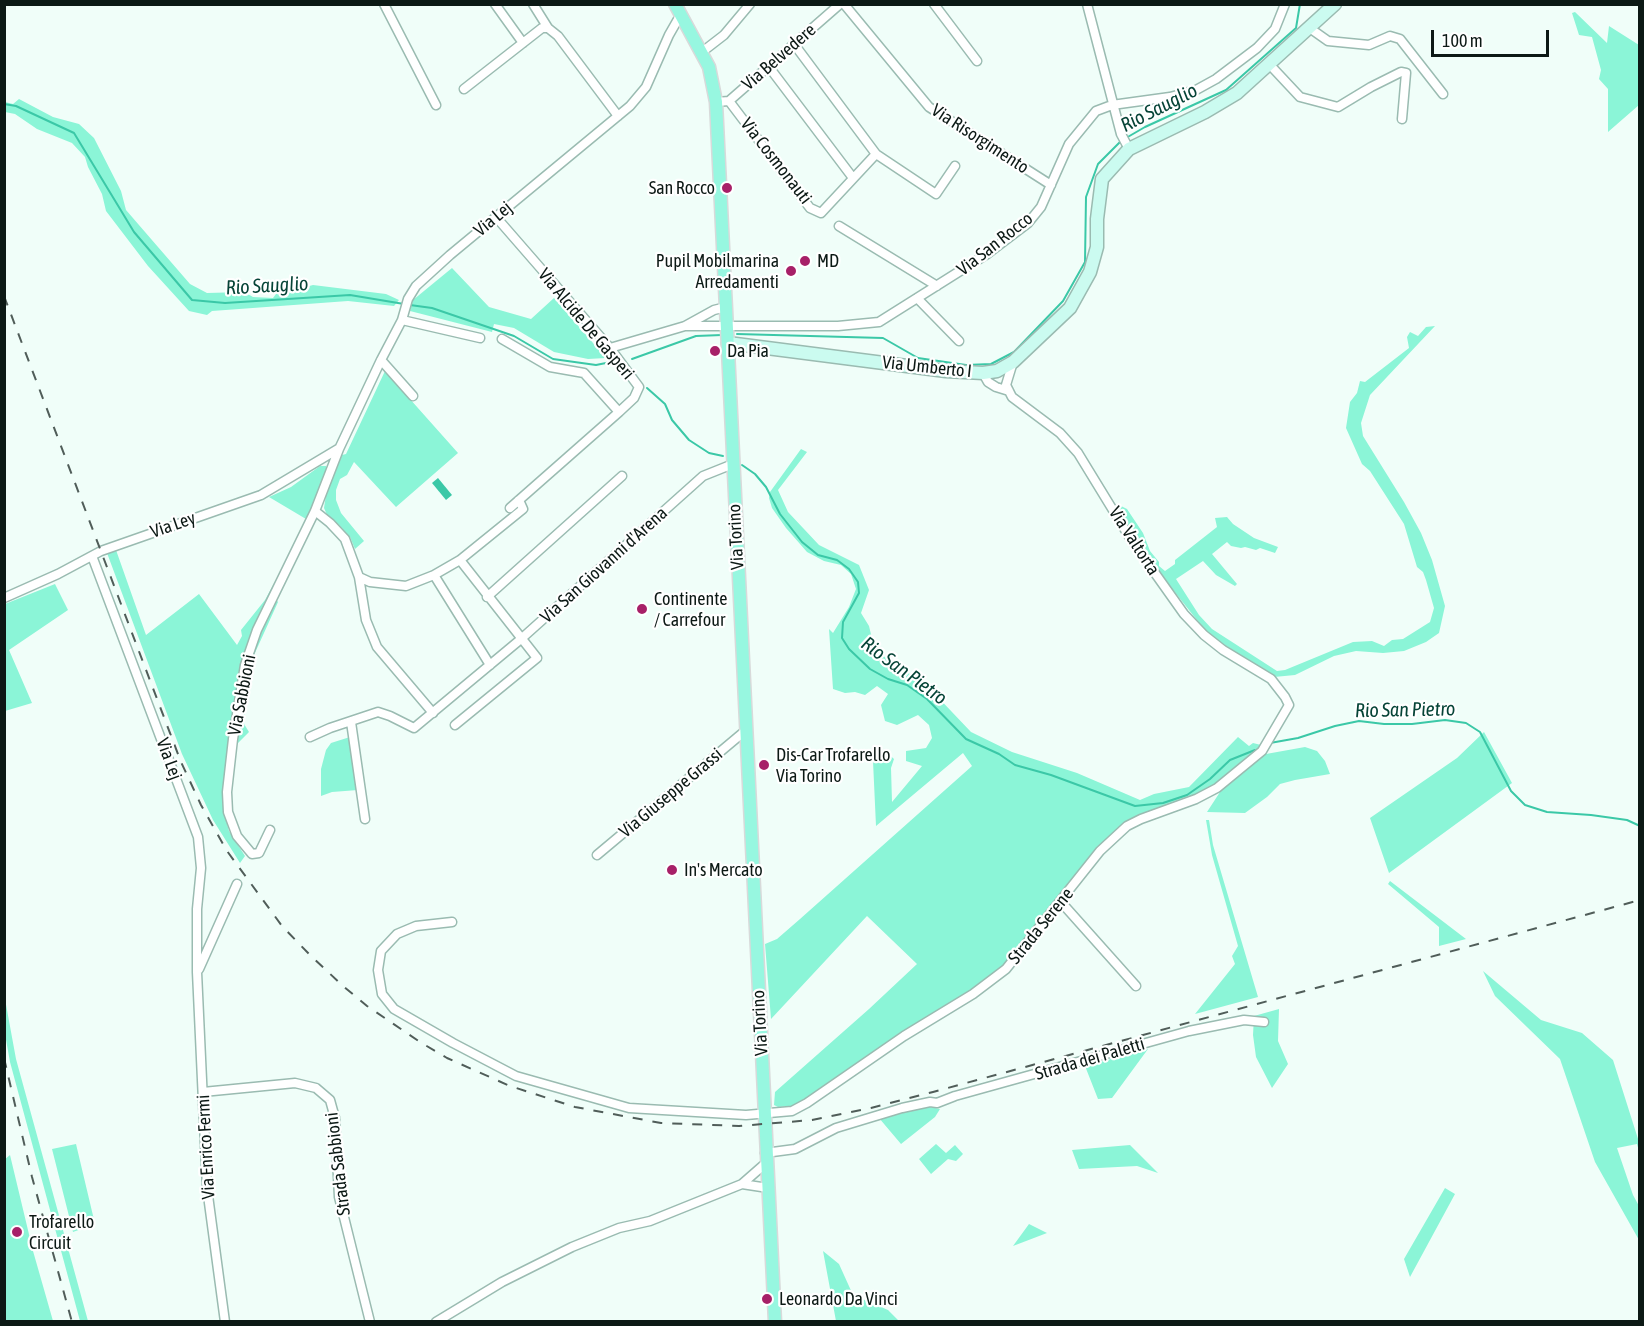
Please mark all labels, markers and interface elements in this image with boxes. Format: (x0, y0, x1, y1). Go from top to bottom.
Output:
scale bar (1434, 18, 1552, 56)
street label: Via Belvedere (738, 19, 820, 95)
text: 100 m (1442, 30, 1483, 51)
water label: Rio Sauglio (1117, 79, 1201, 137)
street label: Via Risorgimento (927, 100, 1033, 178)
street label: Via Cosmonauti (736, 114, 816, 208)
place label: San Rocco (649, 177, 715, 199)
marker: San Rocco (720, 181, 734, 195)
street label: Via Lej (470, 197, 516, 241)
street label: Via San Rocco (953, 208, 1037, 280)
place label: Pupil Mobilmarina Arredamenti (656, 250, 779, 292)
place label: MD (817, 250, 839, 272)
marker: MD (798, 254, 812, 268)
street label: Via Alcide De Gasperi (533, 264, 639, 384)
marker: Pupil Mobilmarina Arredamenti (784, 264, 798, 278)
water label: Rio Sauglio (225, 272, 309, 300)
place label: Da Pia (727, 340, 769, 362)
marker: Da Pia (708, 344, 722, 358)
street label: Via Umberto I (881, 352, 973, 382)
street label: Via San Giovanni d'Arena (536, 502, 672, 628)
street label: Via Valtorta (1104, 503, 1164, 579)
street label: Via Torino (723, 504, 749, 570)
street label: Via Ley (148, 507, 198, 543)
place label: Continente / Carrefour (654, 588, 727, 630)
marker: Continente / Carrefour (635, 602, 649, 616)
water label: Rio San Pietro (856, 632, 952, 710)
street label: Via Sabbioni (224, 653, 260, 737)
water label: Rio San Pietro (1355, 697, 1455, 723)
street label: Via Lej (151, 735, 187, 783)
street label: Via Giuseppe Grassi (615, 744, 727, 842)
place label: Dis-Car Trofarello Via Torino (776, 744, 891, 786)
marker: Dis-Car Trofarello Via Torino (757, 758, 771, 772)
place label: In's Mercato (684, 859, 763, 881)
marker: In's Mercato (665, 863, 679, 877)
street label: Strada Serene (1004, 884, 1078, 968)
street label: Via Torino (747, 990, 773, 1056)
street label: Strada dei Paletti (1033, 1033, 1147, 1085)
street label: Via Enrico Fermi (192, 1094, 220, 1200)
street label: Strada Sabbioni (321, 1111, 355, 1217)
place label: Trofarello Circuit (29, 1211, 94, 1254)
marker: Trofarello Circuit (10, 1225, 24, 1239)
place label: Leonardo Da Vinci (779, 1288, 898, 1310)
marker: Leonardo Da Vinci (760, 1292, 774, 1306)

